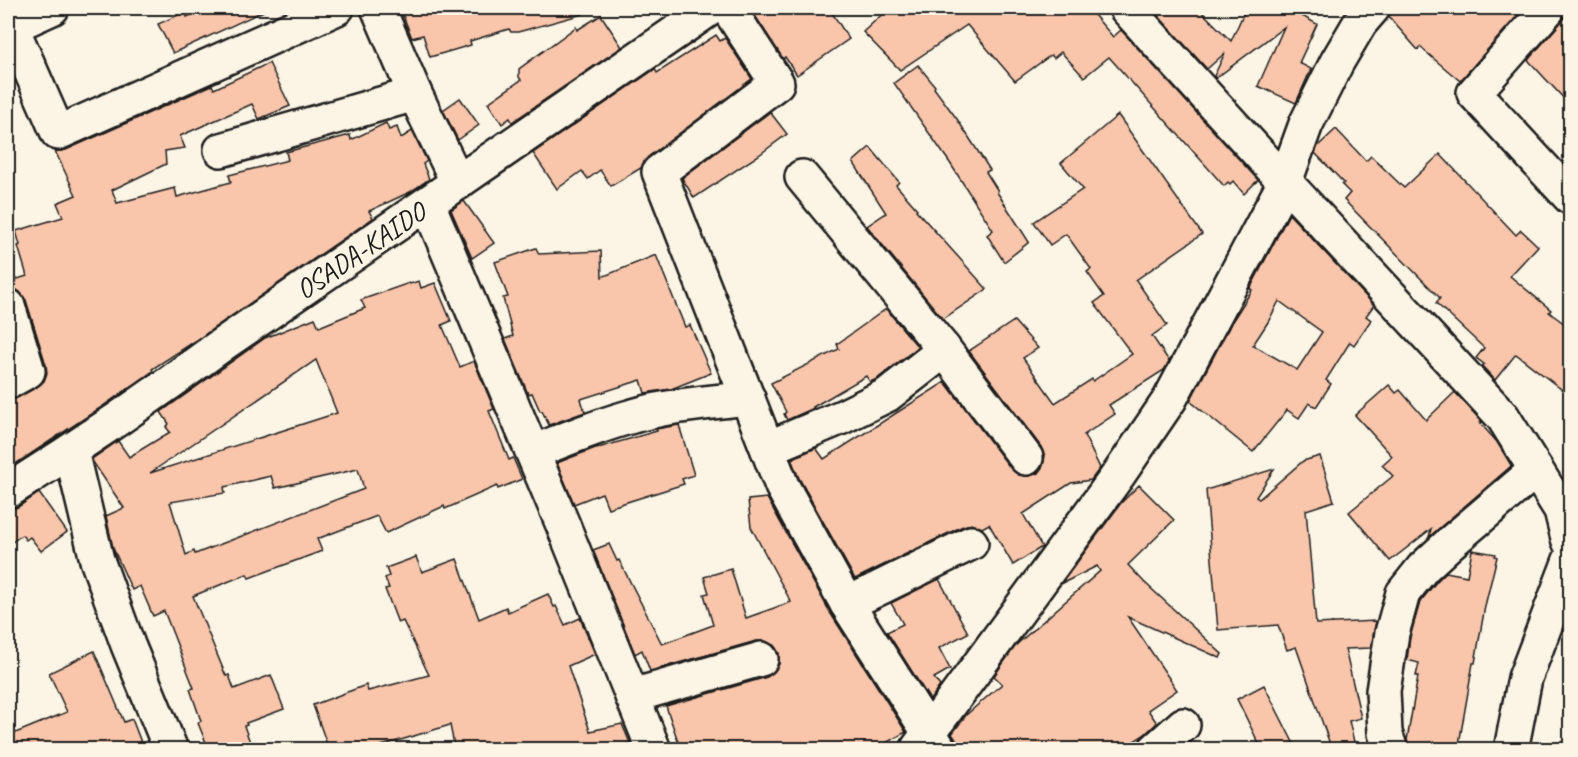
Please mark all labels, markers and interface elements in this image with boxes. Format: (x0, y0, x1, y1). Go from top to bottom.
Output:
street label: OSADA-KAIDO (289, 192, 435, 307)

